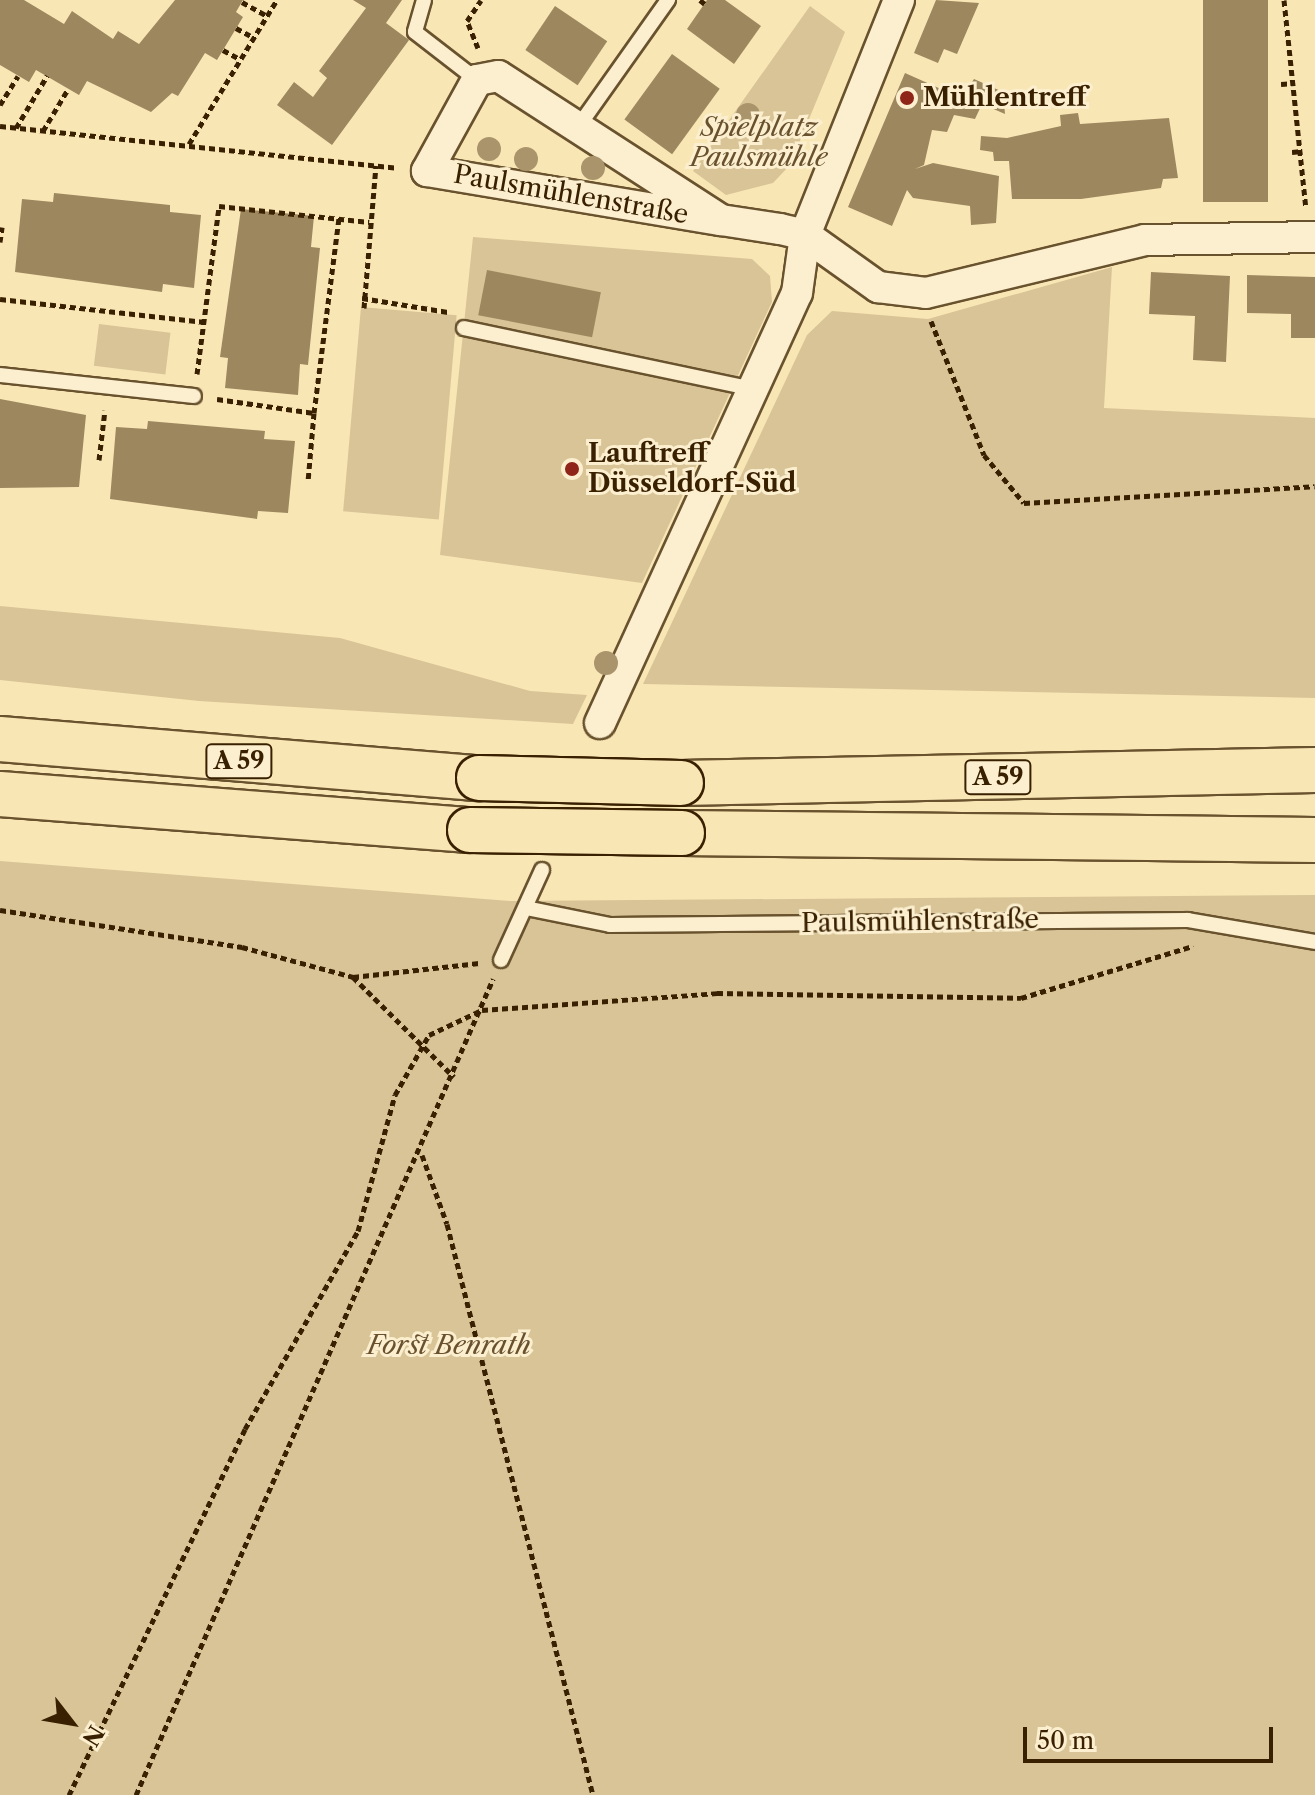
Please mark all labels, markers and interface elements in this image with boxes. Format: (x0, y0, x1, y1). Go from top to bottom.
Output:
place label: Mühlentreff (923, 82, 1087, 114)
marker: Mühlentreff (898, 89, 916, 107)
park label: Spielplatz Paulsmühle (690, 112, 828, 174)
street label: Paulsmühlenstraße (451, 159, 691, 231)
place label: Lauftreff Düsseldorf-Süd (588, 438, 796, 500)
marker: Lauftreff Düsseldorf-Süd (563, 460, 581, 478)
road number: A 59 (203, 741, 275, 781)
road number: A 59 (962, 757, 1034, 797)
street label: Paulsmühlenstraße (801, 904, 1039, 940)
park label: Forst Benrath (367, 1330, 531, 1362)
north arrow (32, 1683, 112, 1763)
scale bar (1027, 1711, 1277, 1761)
text: N (77, 1720, 109, 1751)
text: 50 m (1037, 1726, 1094, 1755)

